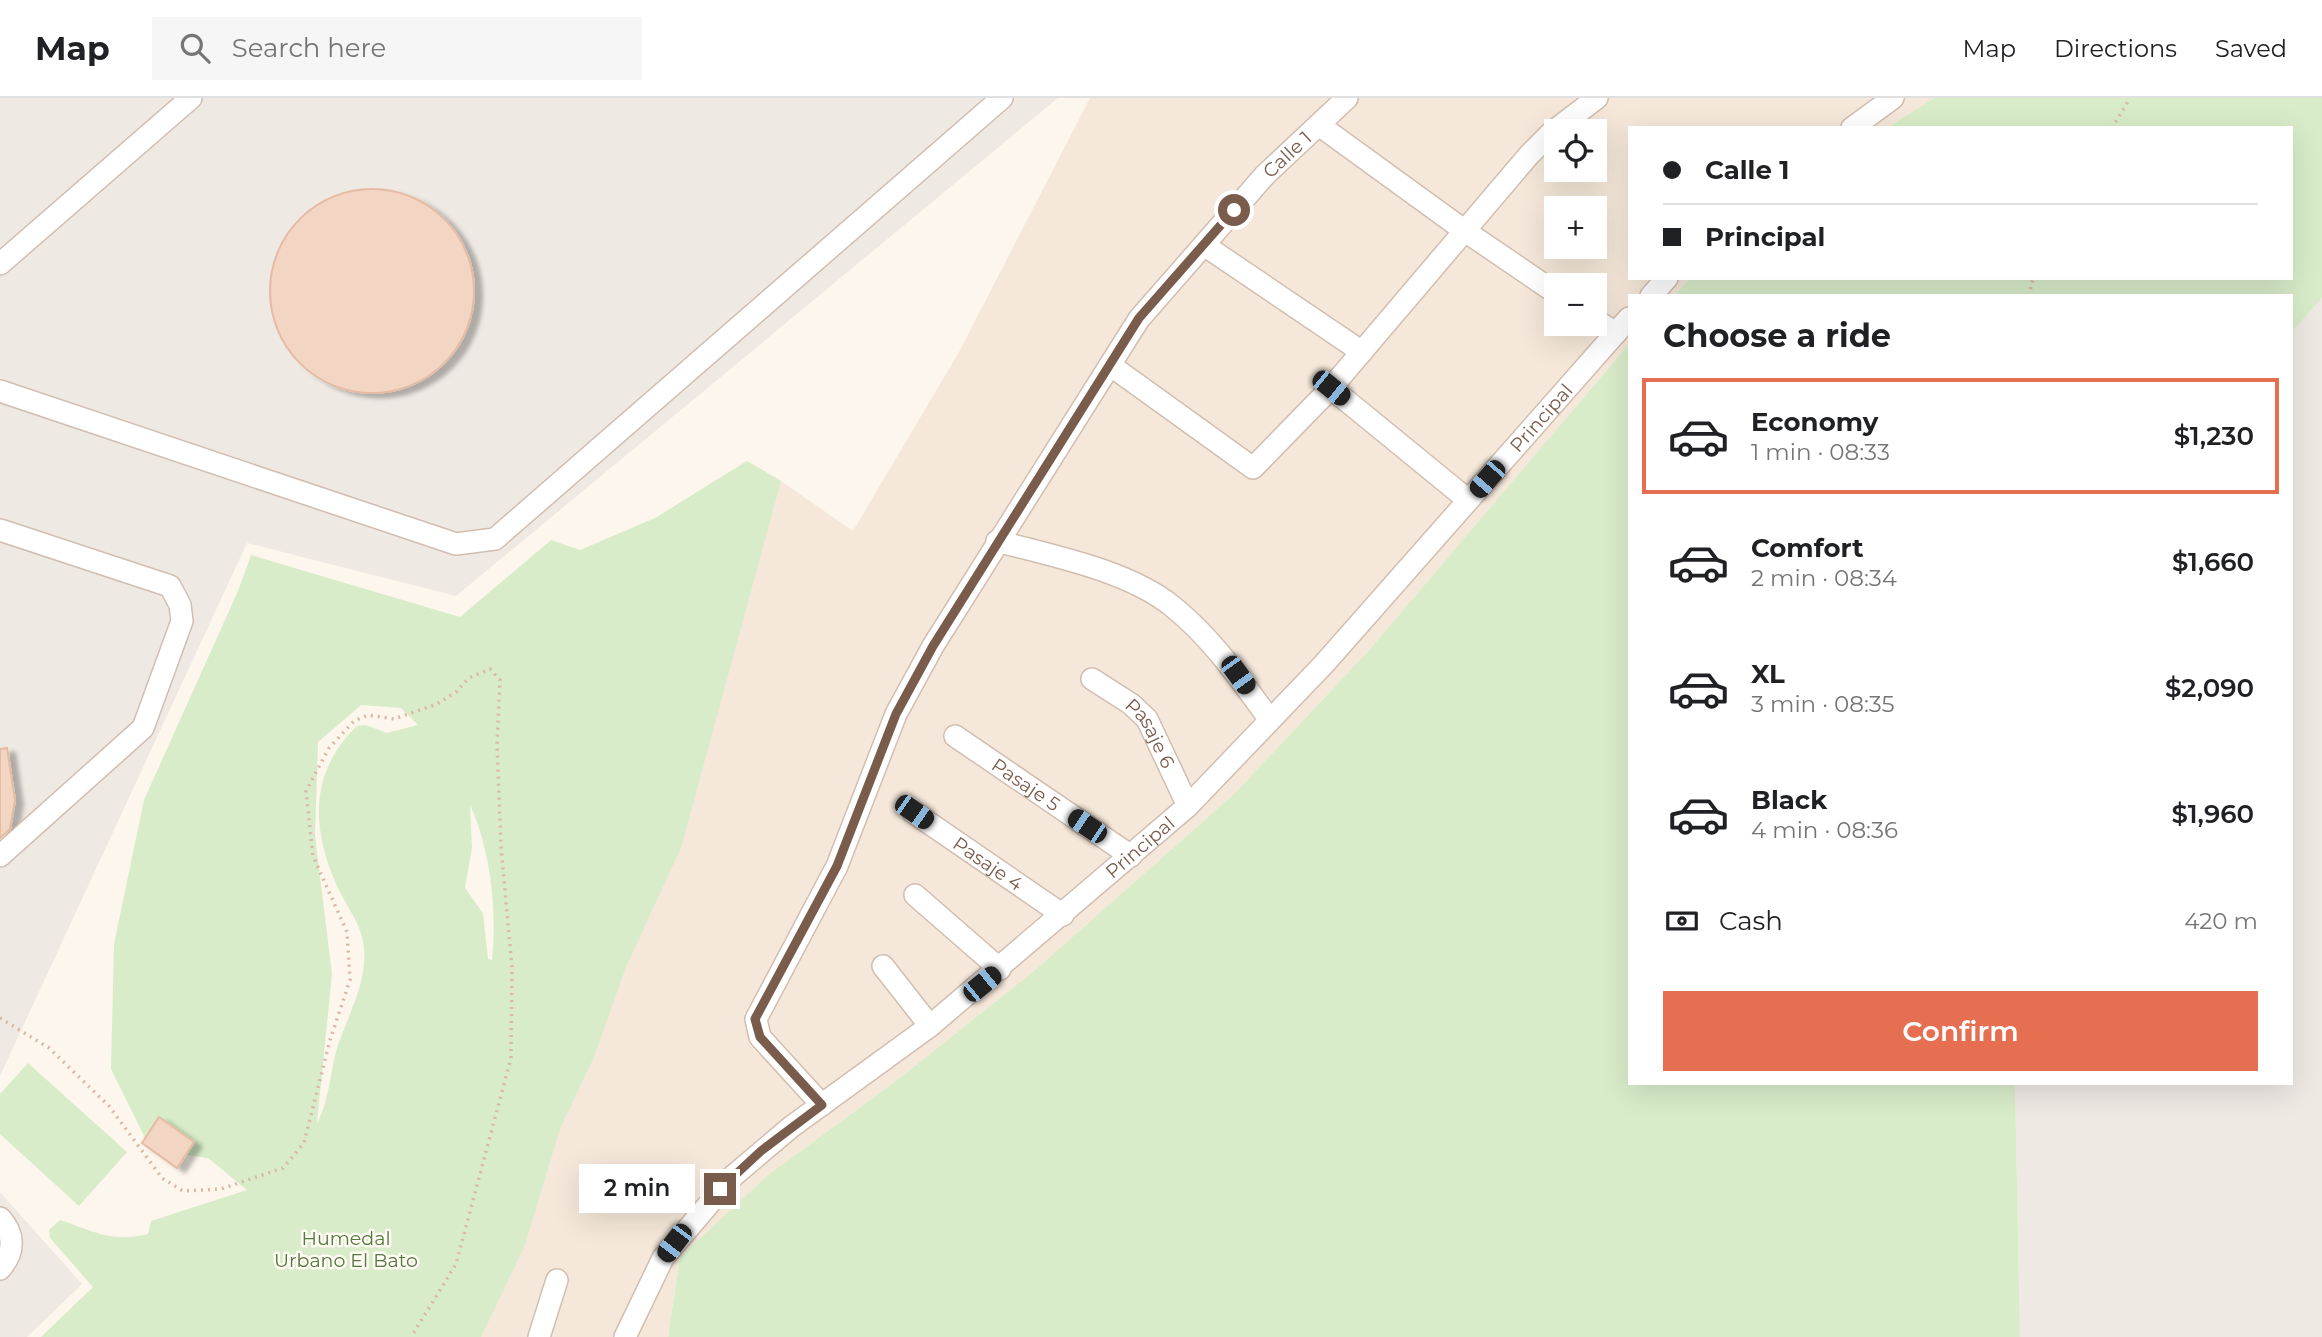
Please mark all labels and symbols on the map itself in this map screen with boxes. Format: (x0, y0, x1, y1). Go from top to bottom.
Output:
street label: Calle 1 (1258, 126, 1316, 183)
route start (1218, 194, 1250, 226)
car (1309, 367, 1354, 409)
street label: Principal (1505, 379, 1578, 457)
car (1466, 456, 1509, 502)
car (1218, 652, 1259, 698)
street label: Pasaje 6 (1120, 694, 1180, 772)
street label: Pasaje 5 (987, 754, 1064, 816)
car (891, 791, 938, 833)
car (1064, 806, 1111, 846)
street label: Principal (1101, 812, 1179, 883)
street label: Pasaje 4 (949, 832, 1027, 896)
car (960, 963, 1005, 1005)
callout: 2 min (580, 1164, 696, 1214)
route end (704, 1173, 736, 1205)
car (653, 1220, 696, 1266)
park label: Humedal Urbano El Bato (274, 1227, 418, 1272)

